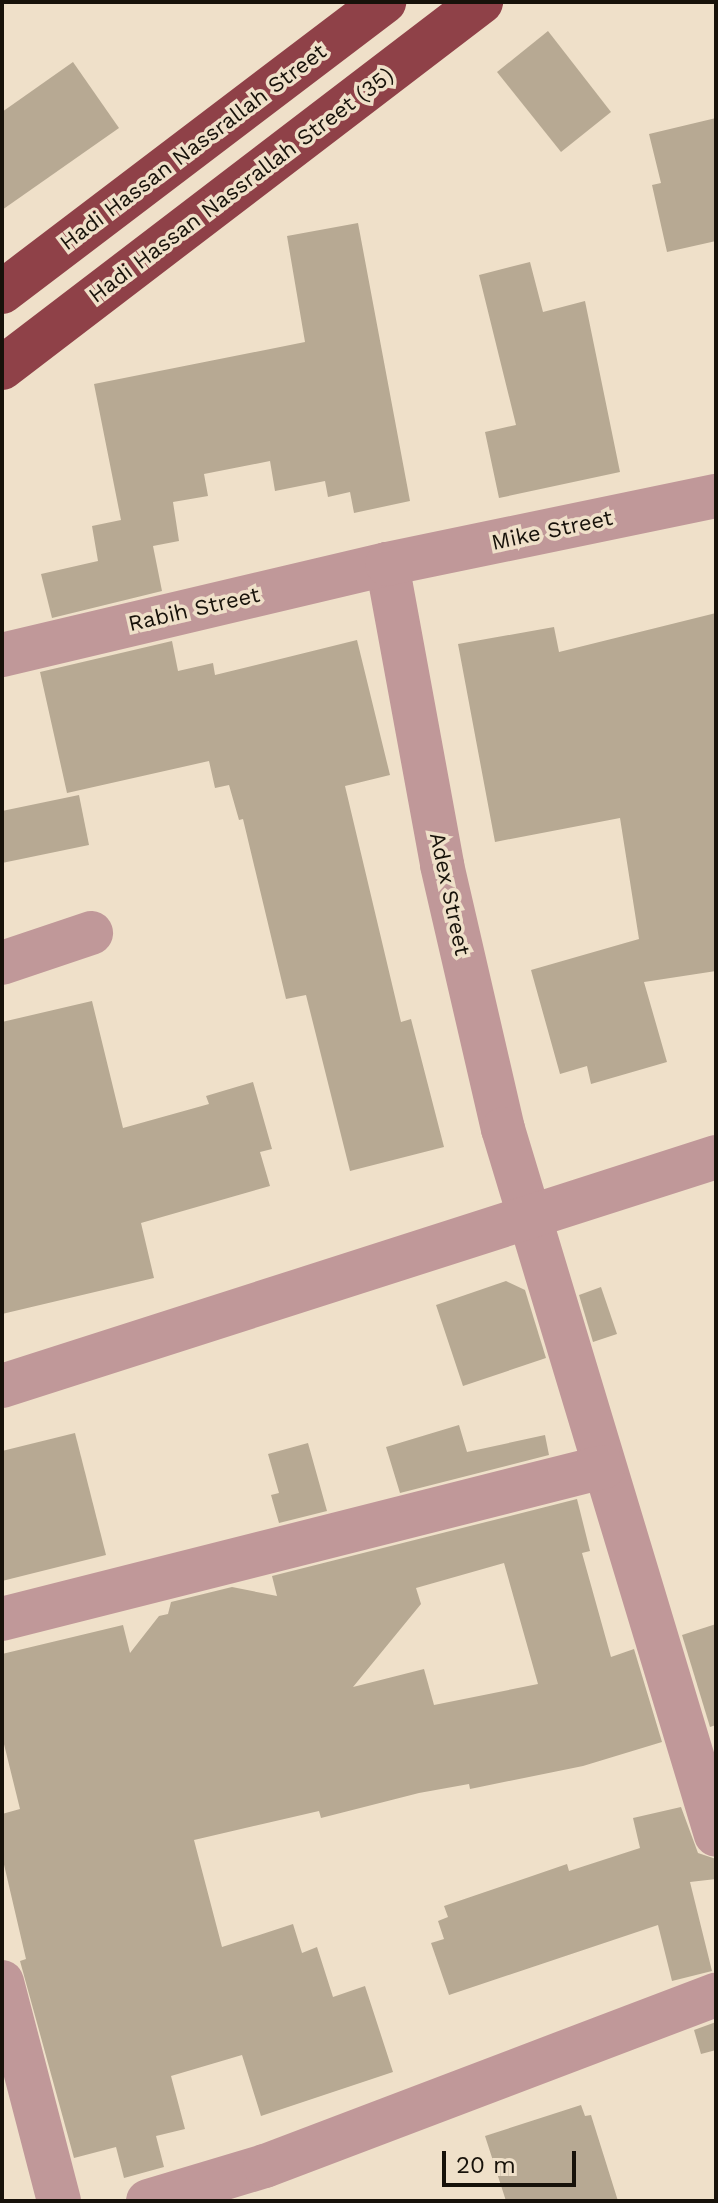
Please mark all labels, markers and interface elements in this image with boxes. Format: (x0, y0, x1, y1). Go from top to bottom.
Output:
street label: Hadi Hassan Nassrallah Street (55, 38, 331, 256)
street label: Hadi Hassan Nassrallah Street (35) (83, 62, 399, 308)
street label: Mike Street (489, 504, 615, 556)
street label: Rabih Street (126, 581, 262, 637)
street label: Adex Street (424, 830, 476, 958)
scale bar (446, 2135, 580, 2185)
text: 20 m (456, 2151, 516, 2179)

